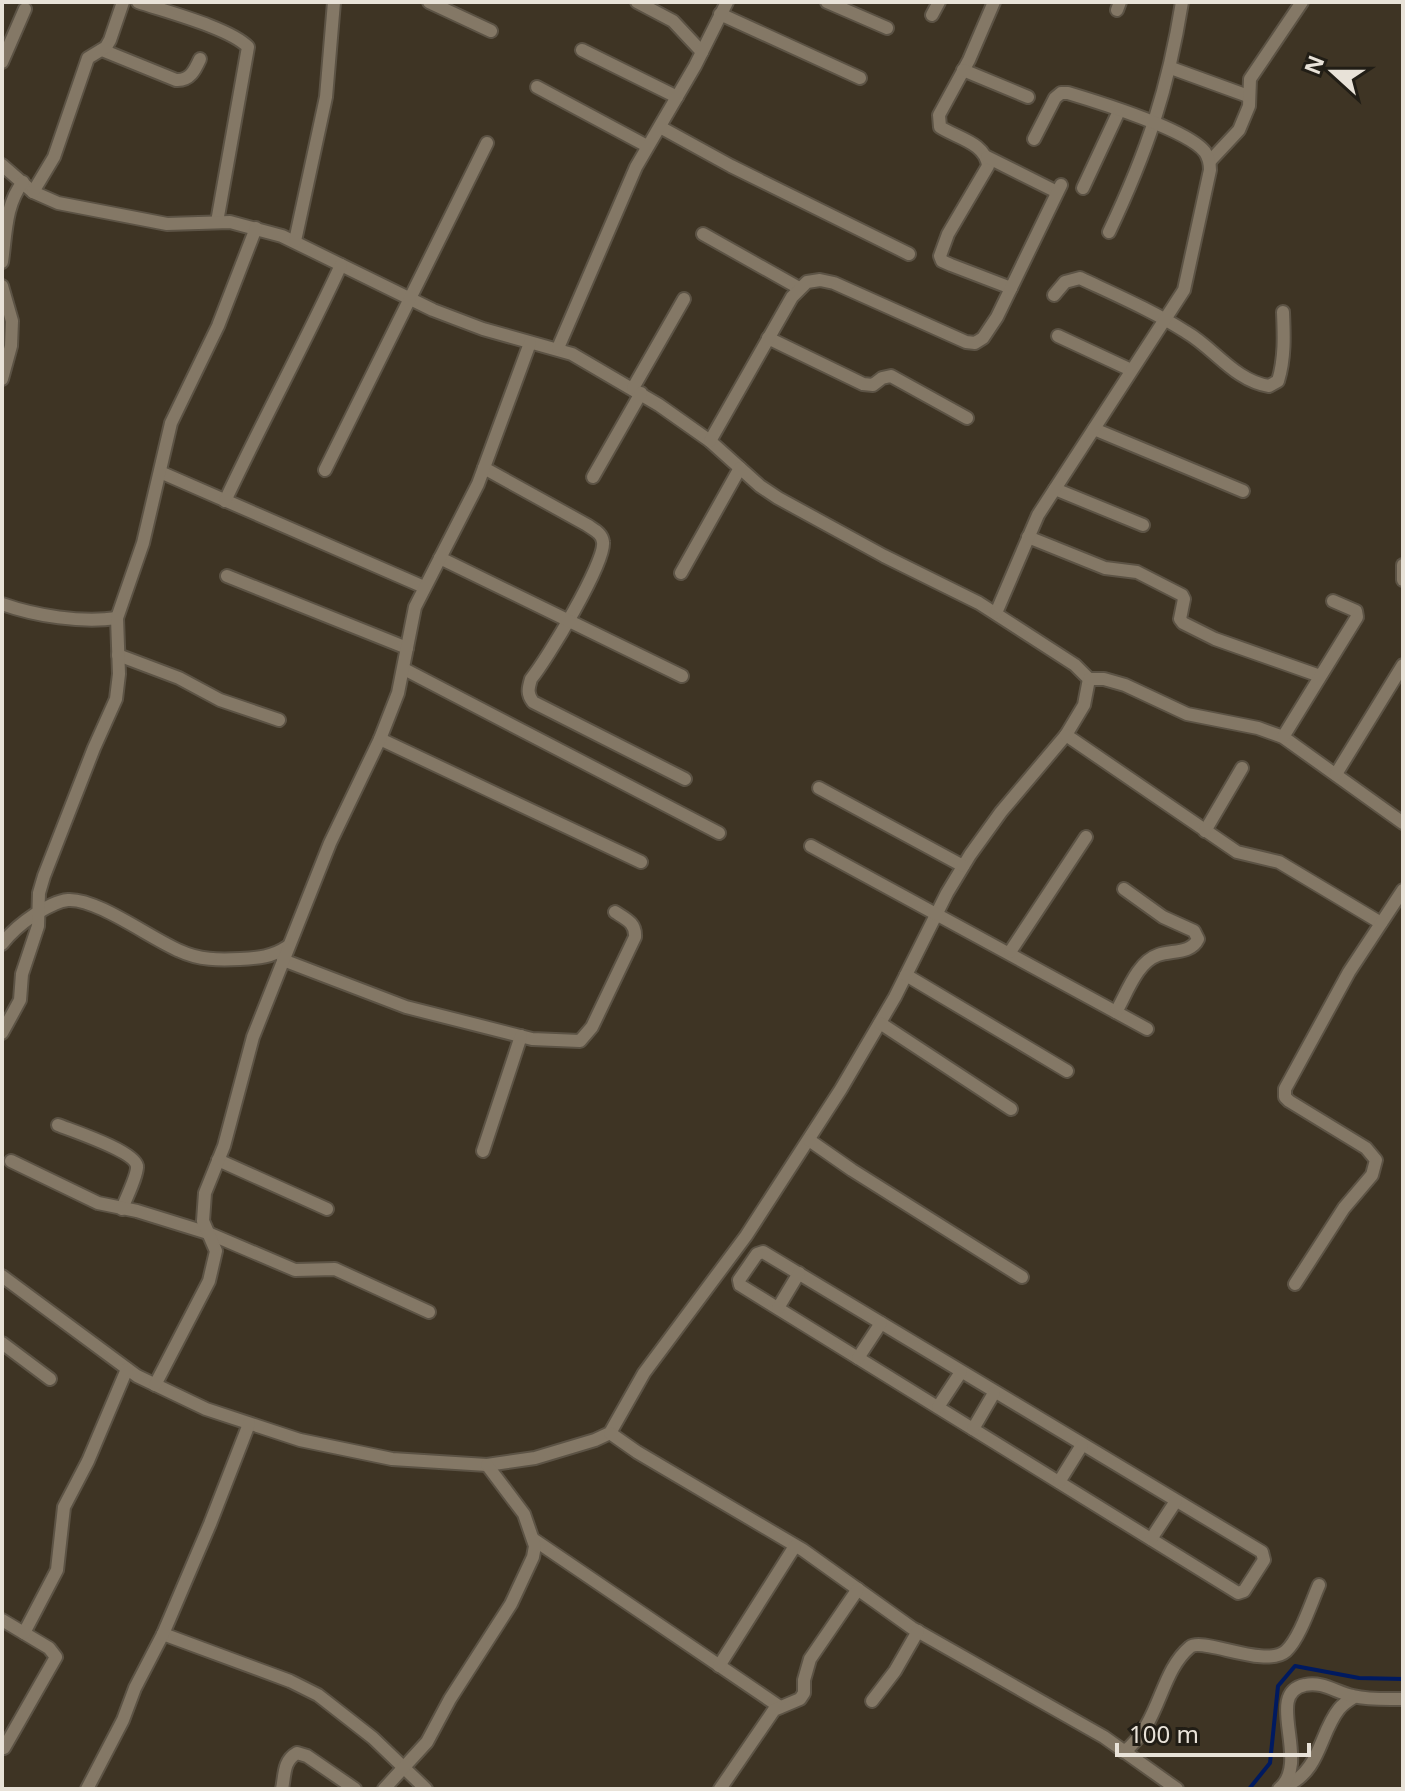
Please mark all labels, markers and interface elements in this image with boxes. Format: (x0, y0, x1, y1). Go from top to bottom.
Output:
north arrow (1293, 32, 1373, 112)
text: N (1296, 51, 1331, 78)
scale bar (1117, 1707, 1309, 1757)
text: 100 m (1129, 1717, 1199, 1750)

